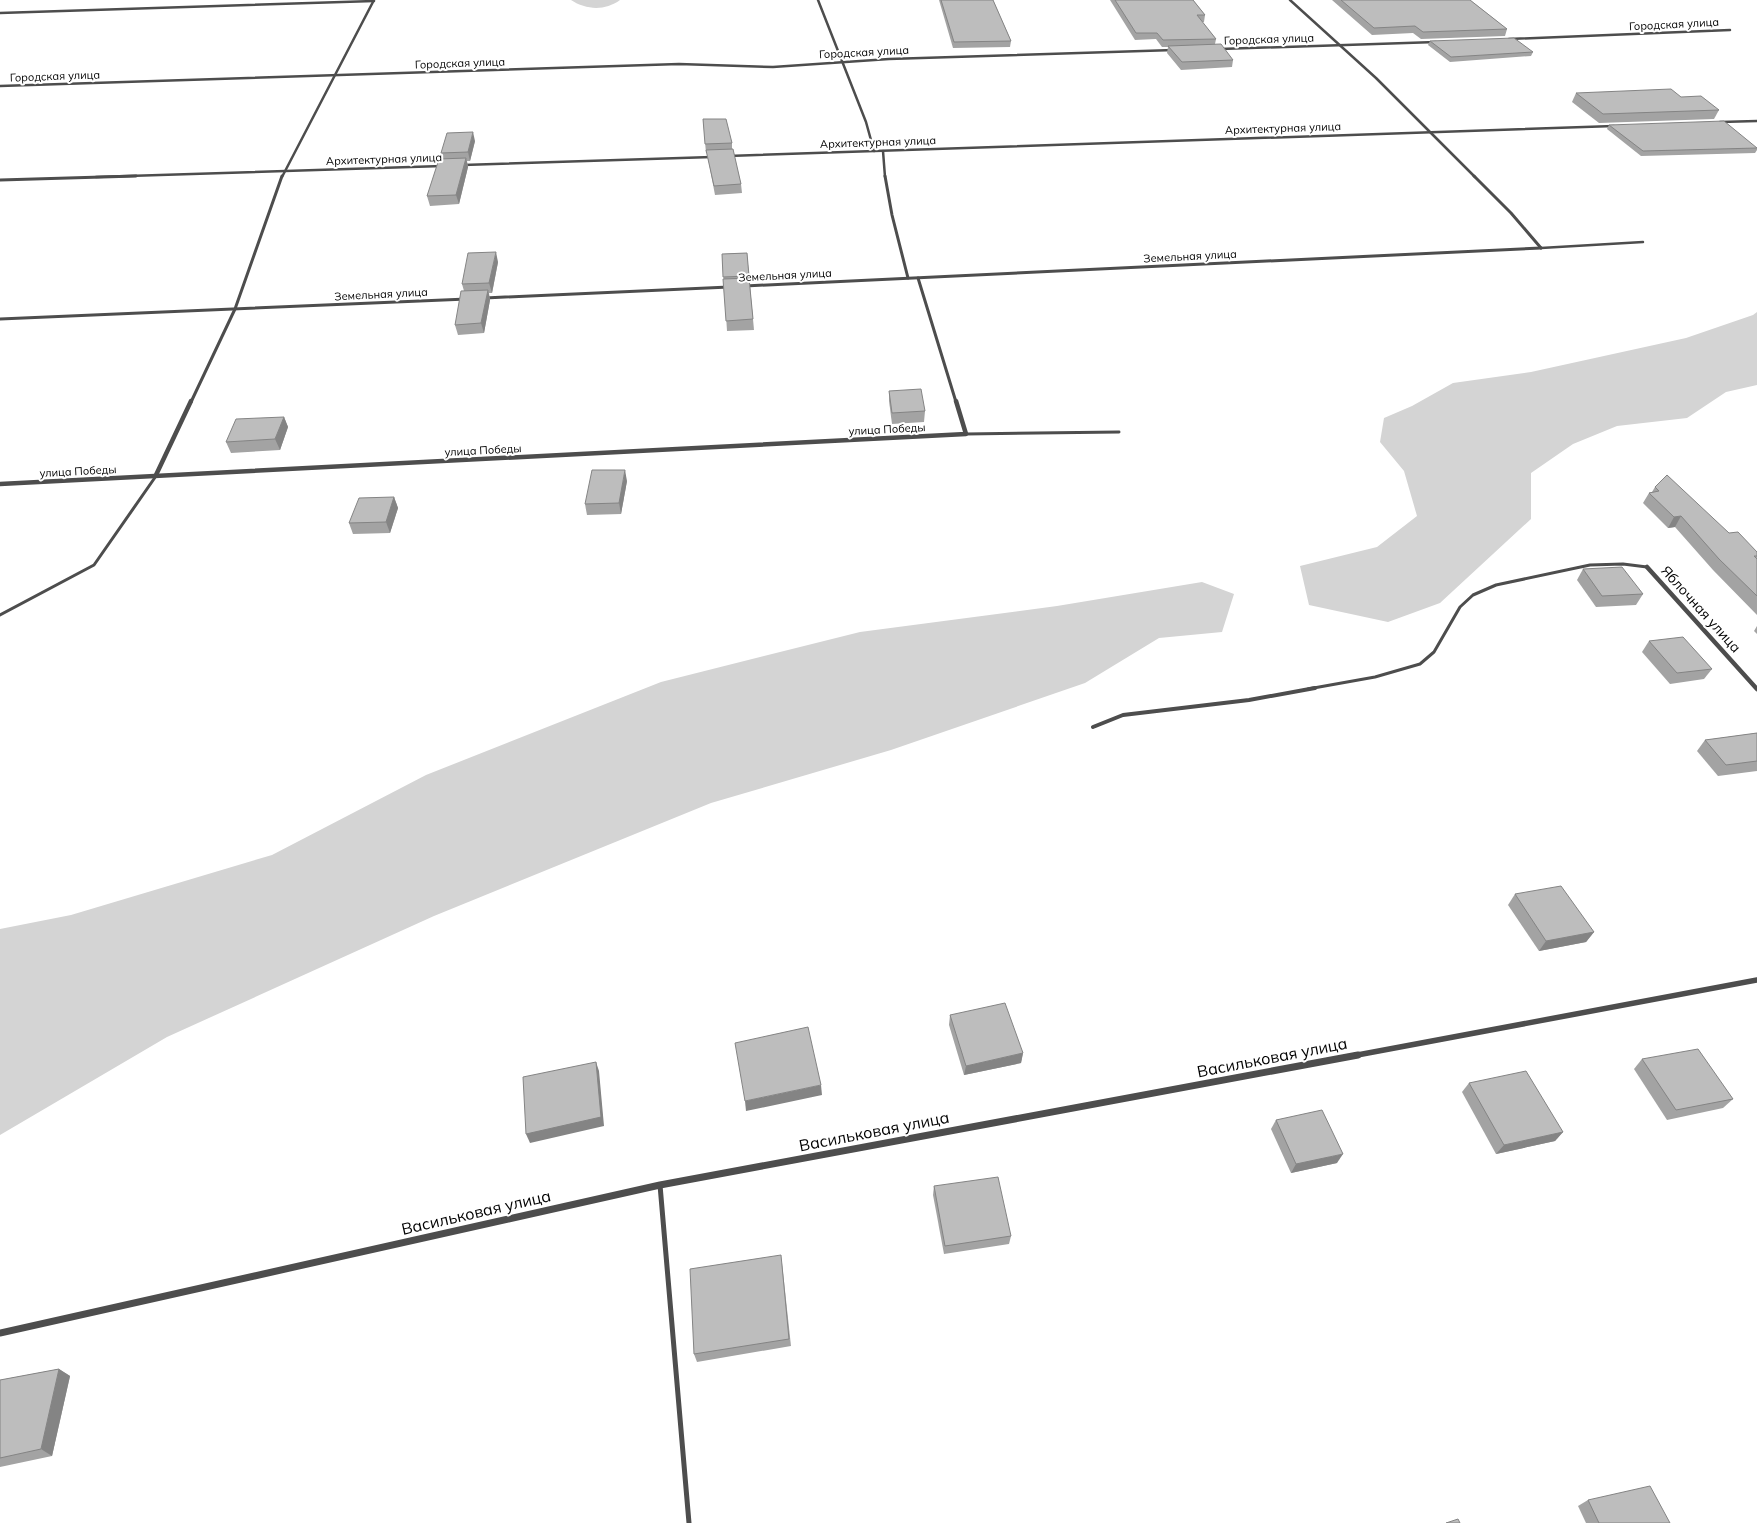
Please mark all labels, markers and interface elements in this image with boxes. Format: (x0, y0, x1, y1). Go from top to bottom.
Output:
street label: Городская улица (1629, 15, 1719, 33)
street label: Городская улица (1224, 30, 1314, 48)
street label: Городская улица (819, 43, 909, 61)
street label: Городская улица (415, 54, 505, 72)
street label: Городская улица (10, 67, 100, 85)
street label: Архитектурная улица (1225, 119, 1341, 137)
street label: Архитектурная улица (820, 133, 936, 151)
street label: Архитектурная улица (326, 150, 442, 168)
street label: Земельная улица (1143, 247, 1237, 265)
street label: Земельная улица (738, 266, 832, 284)
street label: Земельная улица (334, 285, 428, 303)
street label: улица Победы (848, 420, 926, 438)
street label: улица Победы (444, 441, 522, 459)
street label: улица Победы (39, 462, 117, 480)
street label: Яблочная улица (1657, 562, 1745, 656)
street label: Васильковая улица (1195, 1033, 1349, 1081)
street label: Васильковая улица (797, 1107, 951, 1155)
street label: Васильковая улица (399, 1185, 553, 1239)

